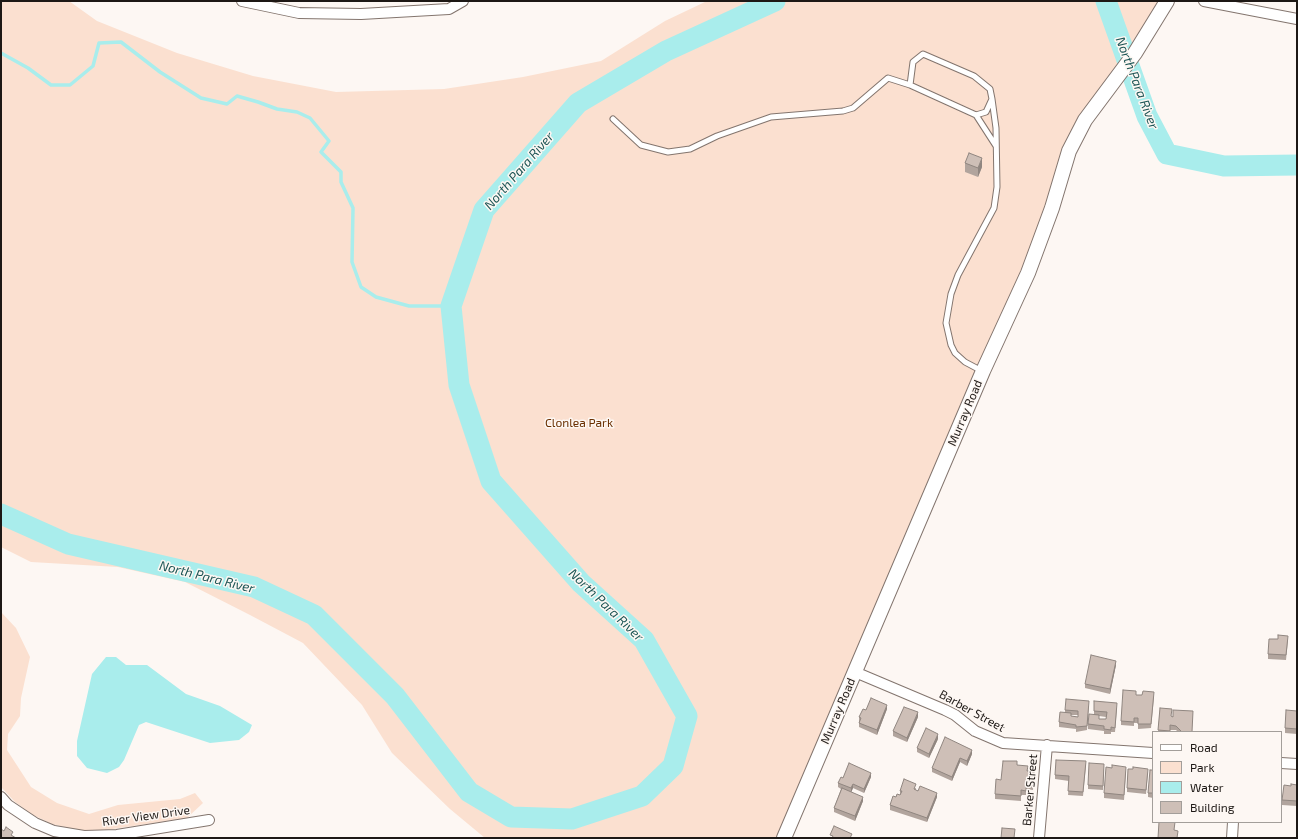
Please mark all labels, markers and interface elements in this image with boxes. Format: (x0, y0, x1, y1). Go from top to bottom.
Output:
water label: North Para River (1112, 35, 1162, 131)
water label: North Para River (481, 129, 557, 213)
street label: Murray Road (945, 378, 985, 448)
park label: Clonlea Park (545, 416, 613, 430)
water label: North Para River (158, 558, 256, 596)
water label: North Para River (565, 565, 647, 645)
street label: Murray Road (818, 676, 858, 746)
street label: Barber Street (937, 687, 1007, 735)
legend (1152, 731, 1282, 823)
text: Road (1190, 740, 1218, 754)
street label: Barker Street (1020, 753, 1040, 827)
text: Park (1190, 760, 1215, 774)
text: Water (1190, 780, 1224, 794)
text: Building (1190, 800, 1234, 814)
street label: River View Drive (101, 803, 191, 829)

